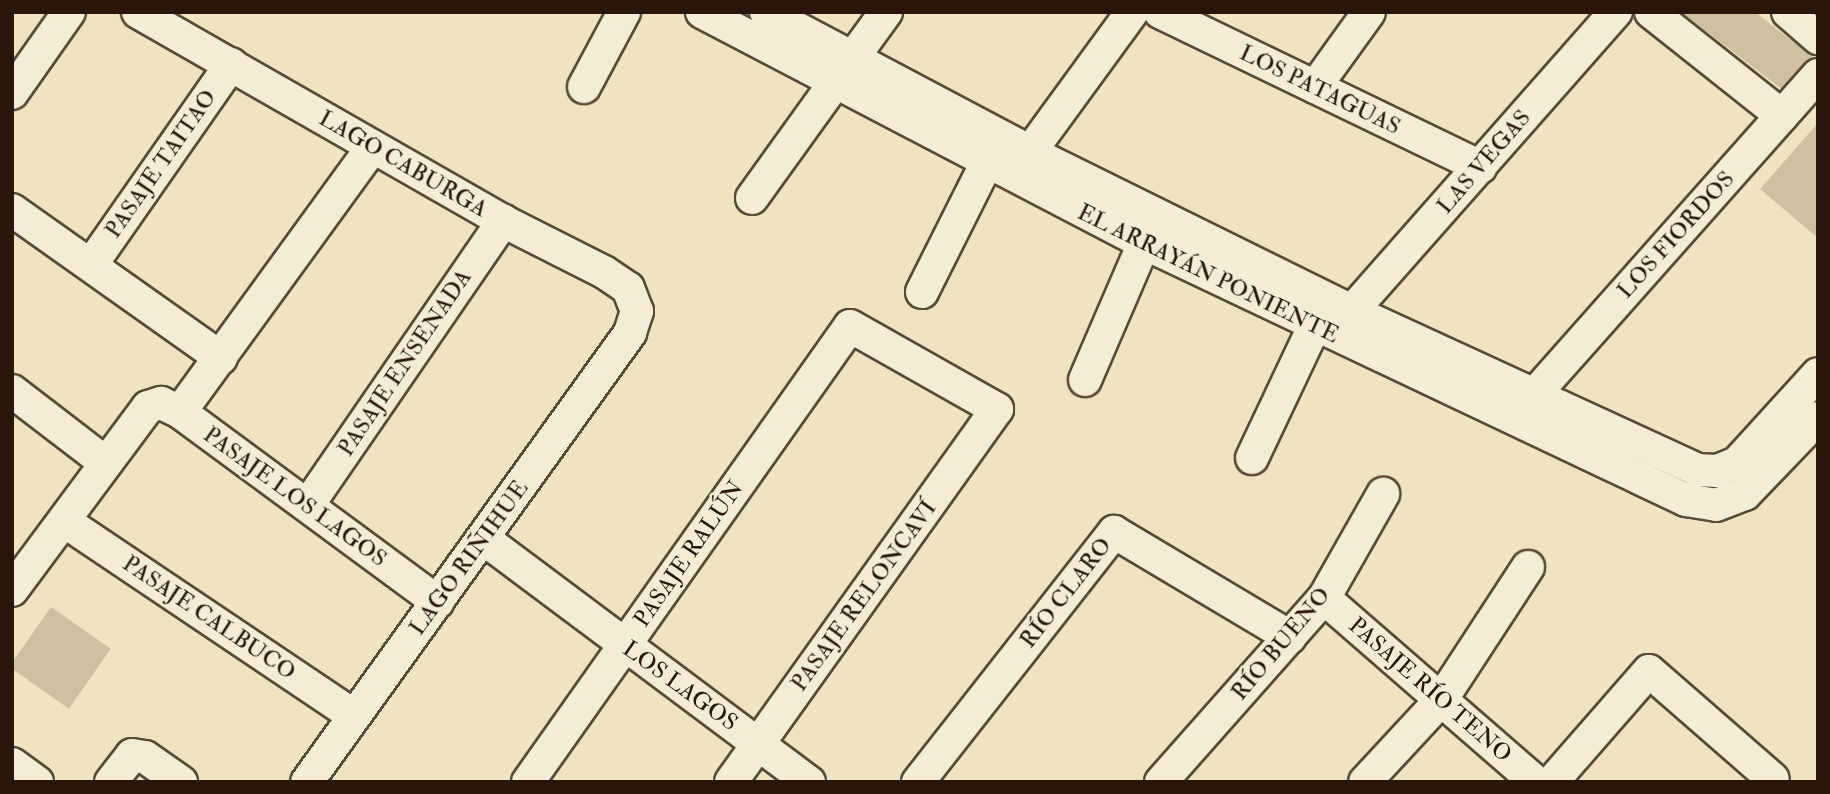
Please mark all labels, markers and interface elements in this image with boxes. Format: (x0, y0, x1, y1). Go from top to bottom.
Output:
street label: LOS PATAGUAS (1235, 39, 1405, 141)
street label: PASAJE TAITAO (100, 85, 222, 243)
street label: LAS VEGAS (1431, 104, 1537, 220)
street label: LAGO CABURGA (314, 105, 492, 223)
street label: LOS FIORDOS (1612, 166, 1740, 304)
street label: EL ARRAYÁN PONIENTE (1073, 199, 1343, 349)
street label: PASAJE ENSENADA (332, 264, 478, 462)
street label: PASAJE LOS LAGOS (198, 421, 392, 573)
street label: LAGO RIÑIHUE (404, 475, 534, 641)
street label: PASAJE RALÚN (628, 475, 750, 633)
street label: PASAJE RELONCAVÍ (786, 495, 942, 697)
street label: RÍO CLARO (1014, 532, 1118, 654)
street label: PASAJE CALBUCO (117, 550, 301, 686)
street label: RÍO BUENO (1226, 582, 1336, 706)
street label: PASAJE RÍO TENO (1343, 612, 1517, 768)
street label: LOS LAGOS (617, 635, 743, 737)

